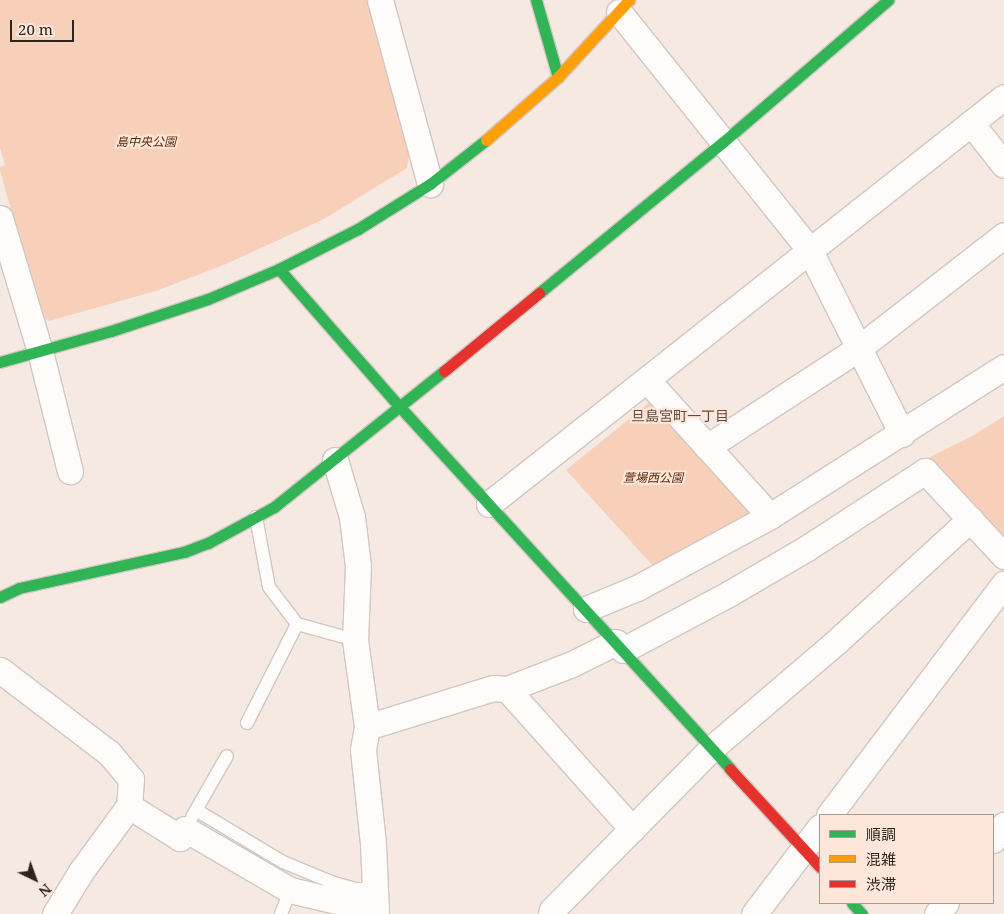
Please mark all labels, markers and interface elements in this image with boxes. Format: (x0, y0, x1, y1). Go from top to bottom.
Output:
scale bar (12, 10, 76, 42)
text: 20 m (18, 19, 53, 39)
park label: 島中央公園 (116, 135, 176, 149)
district label: 旦島宮町一丁目 (631, 408, 729, 424)
park label: 萱場西公園 (623, 471, 683, 485)
legend (819, 814, 994, 904)
text: 順調 (866, 824, 896, 844)
text: 混雑 (866, 849, 896, 869)
north arrow (10, 854, 60, 904)
text: 渋滞 (866, 874, 896, 894)
text: N (35, 880, 56, 901)

